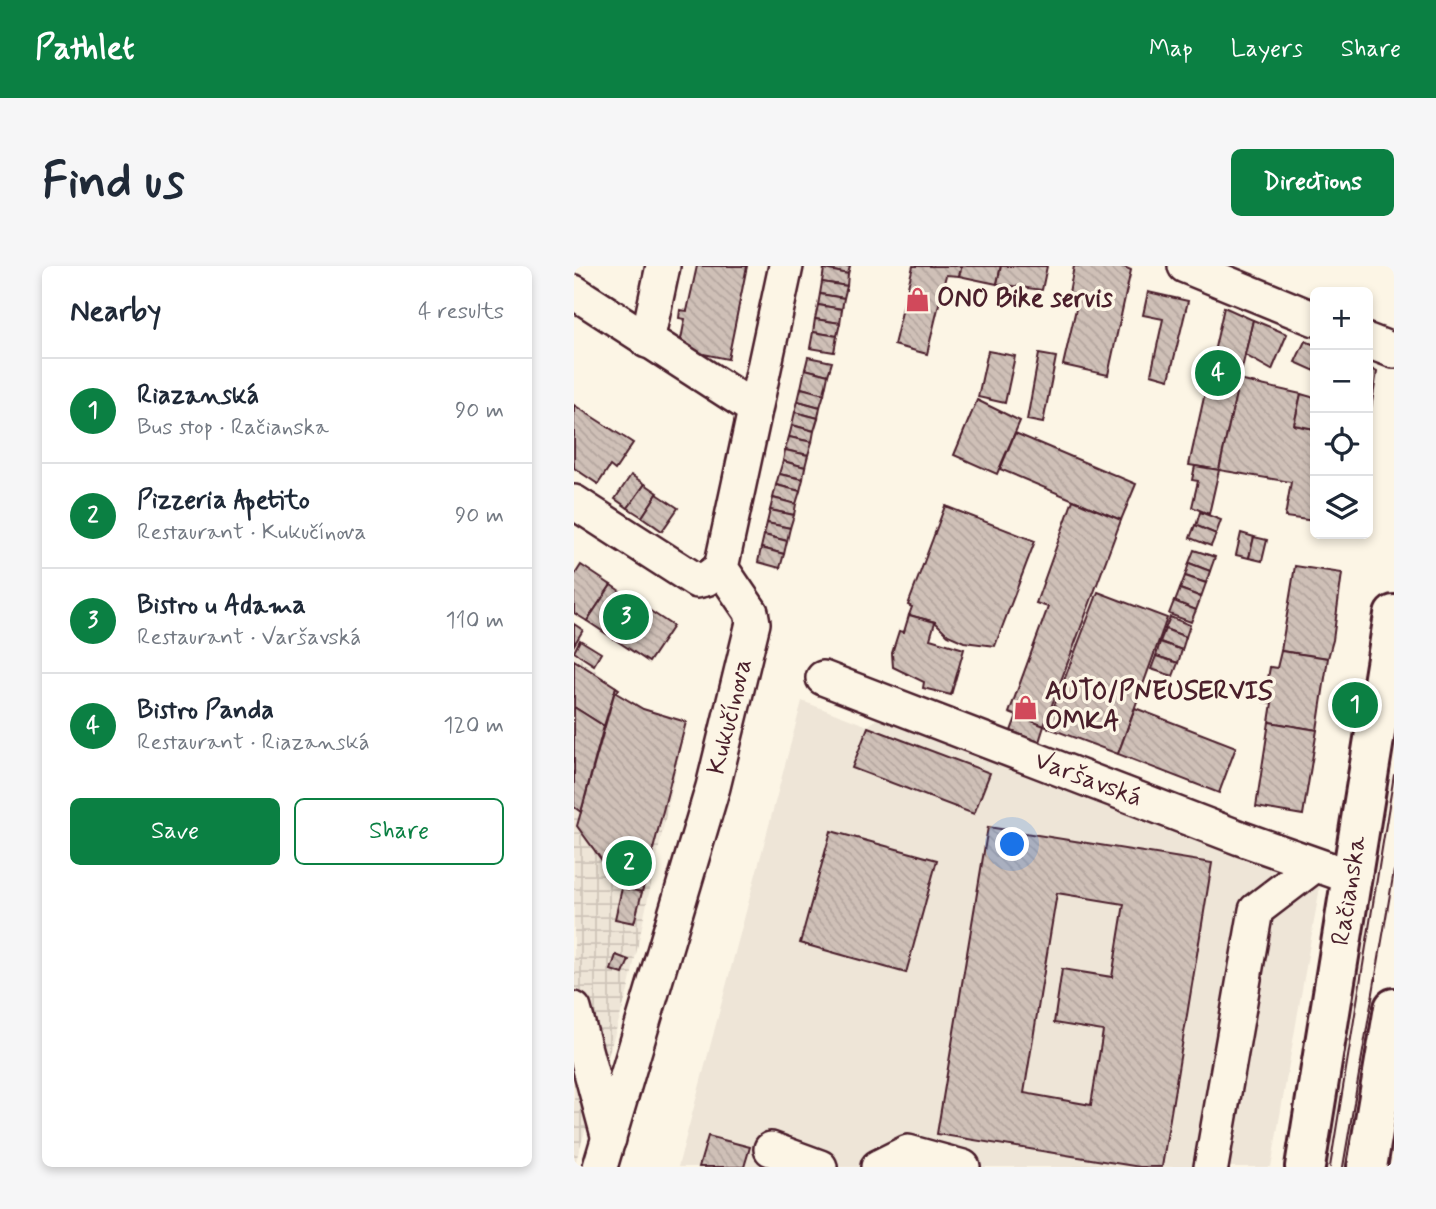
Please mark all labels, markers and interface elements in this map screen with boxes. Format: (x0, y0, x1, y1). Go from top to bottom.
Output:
text: Pathlet (35, 27, 135, 71)
text: Map (1149, 34, 1193, 65)
text: Layers (1231, 34, 1303, 65)
text: Share (1341, 34, 1401, 65)
button: Directions (1231, 149, 1394, 216)
text: Find us (42, 150, 185, 215)
place label: ONO Bike servis (937, 282, 1113, 316)
shop icon: ONO Bike servis (903, 285, 931, 313)
map controls (1310, 287, 1373, 539)
button: + (1310, 287, 1373, 350)
text: Nearby (70, 292, 161, 331)
text: 4 results (418, 297, 504, 327)
pin: 4 (1195, 347, 1241, 399)
button: − (1310, 350, 1373, 413)
text: Riazanská (137, 379, 259, 413)
text: 1 (88, 396, 98, 426)
text: 90 m (455, 396, 504, 426)
text: Bus stop · Račianska (137, 413, 329, 443)
button: locate (1310, 413, 1373, 476)
button: layers (1310, 476, 1373, 539)
text: Pizzeria Apetito (137, 484, 310, 518)
text: 2 (87, 501, 99, 531)
text: 90 m (455, 501, 504, 531)
text: Restaurant · Kukučínova (137, 518, 366, 548)
text: Bistro u Adama (137, 589, 306, 623)
pin: 3 (603, 591, 649, 643)
text: 3 (88, 606, 98, 636)
text: 110 m (445, 606, 504, 636)
text: Restaurant · Varšavská (137, 623, 361, 653)
street label: Kukučínova (700, 655, 761, 778)
place label: AUTO/PNEUSERVIS OMKA (1045, 675, 1273, 739)
pin: 1 (1332, 679, 1378, 731)
shop icon: AUTO/PNEUSERVIS OMKA (1011, 693, 1039, 721)
text: Bistro Panda (137, 694, 274, 728)
text: 4 (86, 711, 100, 741)
text: 120 m (443, 711, 504, 741)
text: Restaurant · Riazanská (137, 728, 370, 758)
street label: Varšavská (1030, 744, 1147, 816)
button: Save (70, 798, 280, 865)
button: Share (294, 798, 504, 865)
your location (995, 827, 1029, 861)
street label: Račianska (1324, 833, 1375, 948)
pin: 2 (606, 837, 652, 889)

